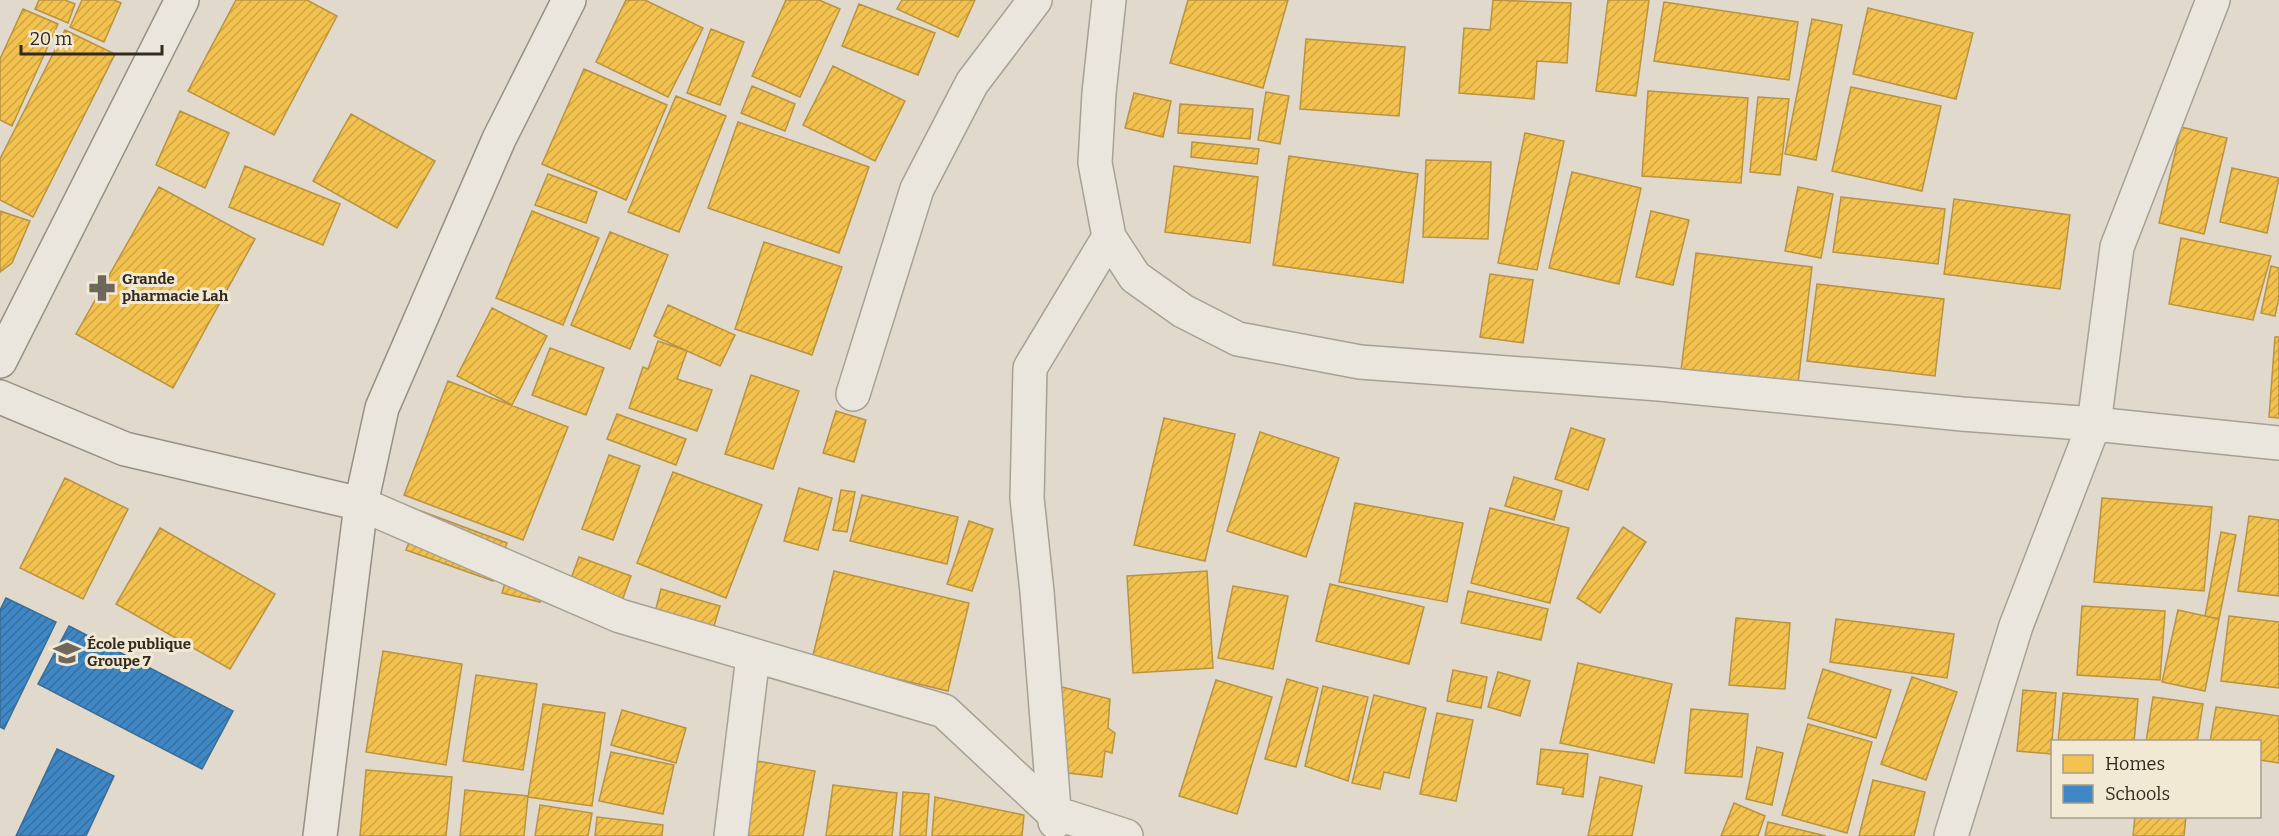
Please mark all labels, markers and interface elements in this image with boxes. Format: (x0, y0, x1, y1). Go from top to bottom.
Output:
scale bar (21, 18, 162, 56)
text: 20 m (30, 28, 72, 50)
place label: Grande pharmacie Lah (122, 270, 229, 305)
pharmacy icon: Grande pharmacie Lah (87, 273, 117, 303)
place label: École publique Groupe 7 (87, 635, 191, 670)
school or university icon: École publique Groupe 7 (52, 638, 82, 668)
legend (2051, 740, 2261, 818)
text: Homes (2105, 753, 2165, 775)
text: Schools (2105, 783, 2170, 805)

